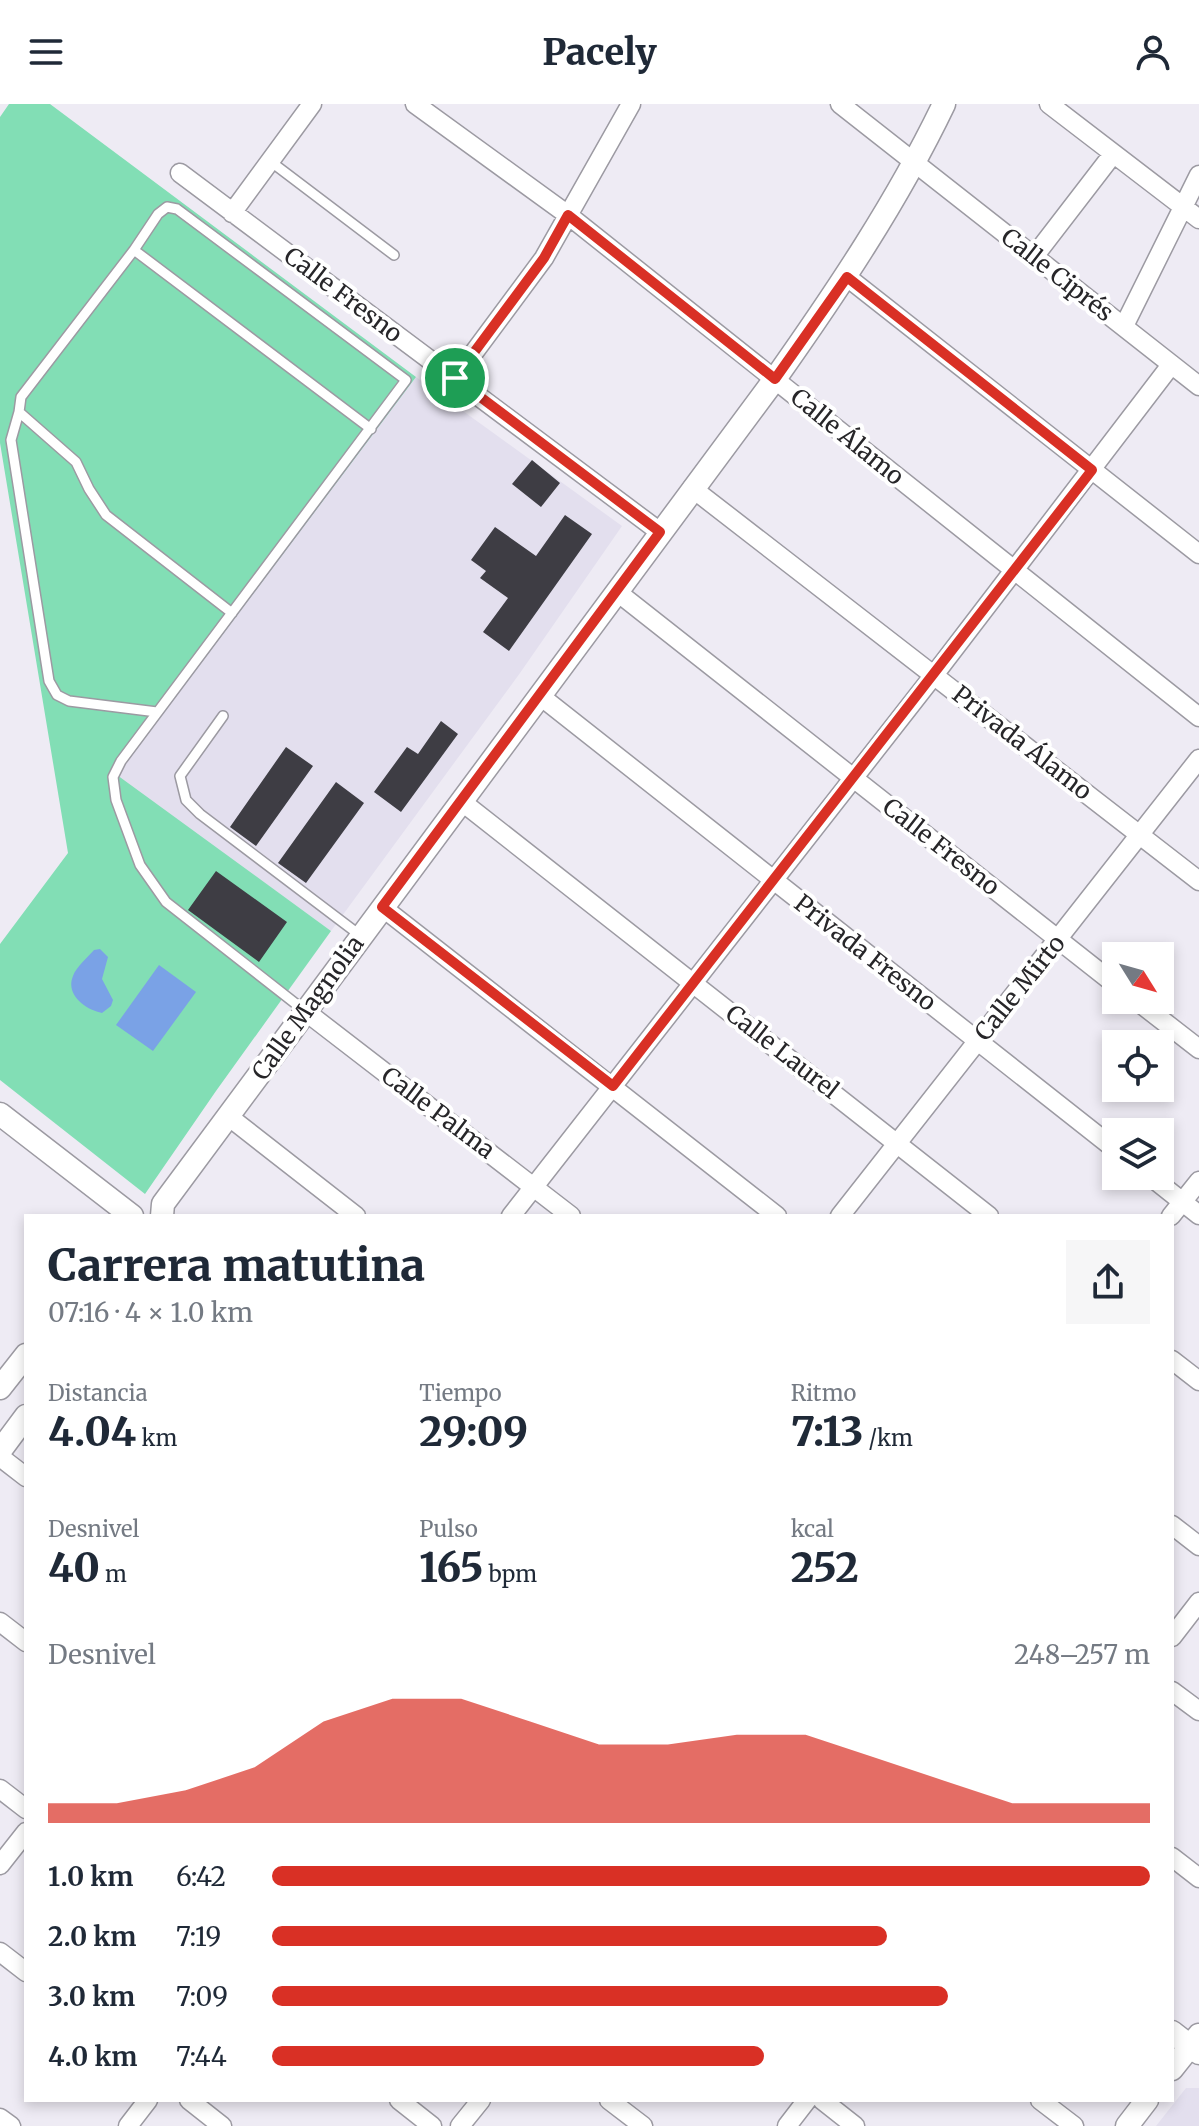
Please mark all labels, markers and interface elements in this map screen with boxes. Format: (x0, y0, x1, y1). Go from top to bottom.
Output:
icon: menu (24, 30, 68, 74)
text: Pacely (542, 30, 657, 75)
icon: person (1131, 30, 1175, 74)
street label: Calle Ciprés (995, 221, 1120, 328)
street label: Calle Fresno (278, 240, 409, 349)
pin (421, 344, 489, 412)
icon: arrive (433, 356, 477, 400)
street label: Calle Álamo (784, 381, 910, 492)
street label: Privada Álamo (946, 678, 1098, 807)
street label: Calle Fresno (876, 791, 1006, 902)
street label: Privada Fresno (788, 888, 943, 1018)
street label: Calle Magnolia (245, 929, 371, 1086)
street label: Calle Mirto (968, 929, 1072, 1047)
north arrow (1102, 942, 1174, 1014)
map controls (1102, 942, 1174, 1190)
street label: Calle Laurel (720, 998, 845, 1105)
button: locate (1102, 1030, 1174, 1102)
street label: Calle Palma (375, 1060, 501, 1165)
button: layers (1102, 1118, 1174, 1190)
text: Carrera matutina (48, 1238, 425, 1293)
button: share (1066, 1240, 1150, 1324)
text: 07:16 · 4 × 1.0 km (48, 1296, 253, 1329)
text: Distancia (48, 1379, 147, 1407)
text: Tiempo (419, 1379, 502, 1407)
text: Ritmo (791, 1379, 856, 1407)
text: 4.04 (48, 1407, 136, 1457)
text: 29:09 (419, 1407, 528, 1457)
text: 7:13 (791, 1407, 863, 1457)
text: km (136, 1424, 177, 1452)
text: /km (863, 1424, 913, 1452)
text: Desnivel (48, 1515, 139, 1543)
text: Pulso (419, 1515, 478, 1543)
text: kcal (791, 1515, 834, 1543)
text: 40 (48, 1543, 100, 1593)
text: 165 (419, 1543, 483, 1593)
text: 252 (791, 1543, 859, 1593)
text: m (100, 1560, 127, 1588)
text: bpm (483, 1560, 537, 1588)
text: Desnivel (48, 1638, 156, 1671)
text: 248–257 m (1014, 1638, 1150, 1671)
text: 1.0 km (48, 1860, 133, 1893)
text: 6:42 (176, 1860, 226, 1893)
text: 2.0 km (48, 1920, 136, 1953)
text: 7:19 (176, 1920, 221, 1953)
text: 3.0 km (48, 1980, 135, 2013)
text: 7:09 (176, 1980, 228, 2013)
text: 4.0 km (48, 2040, 137, 2073)
text: 7:44 (176, 2040, 227, 2073)

